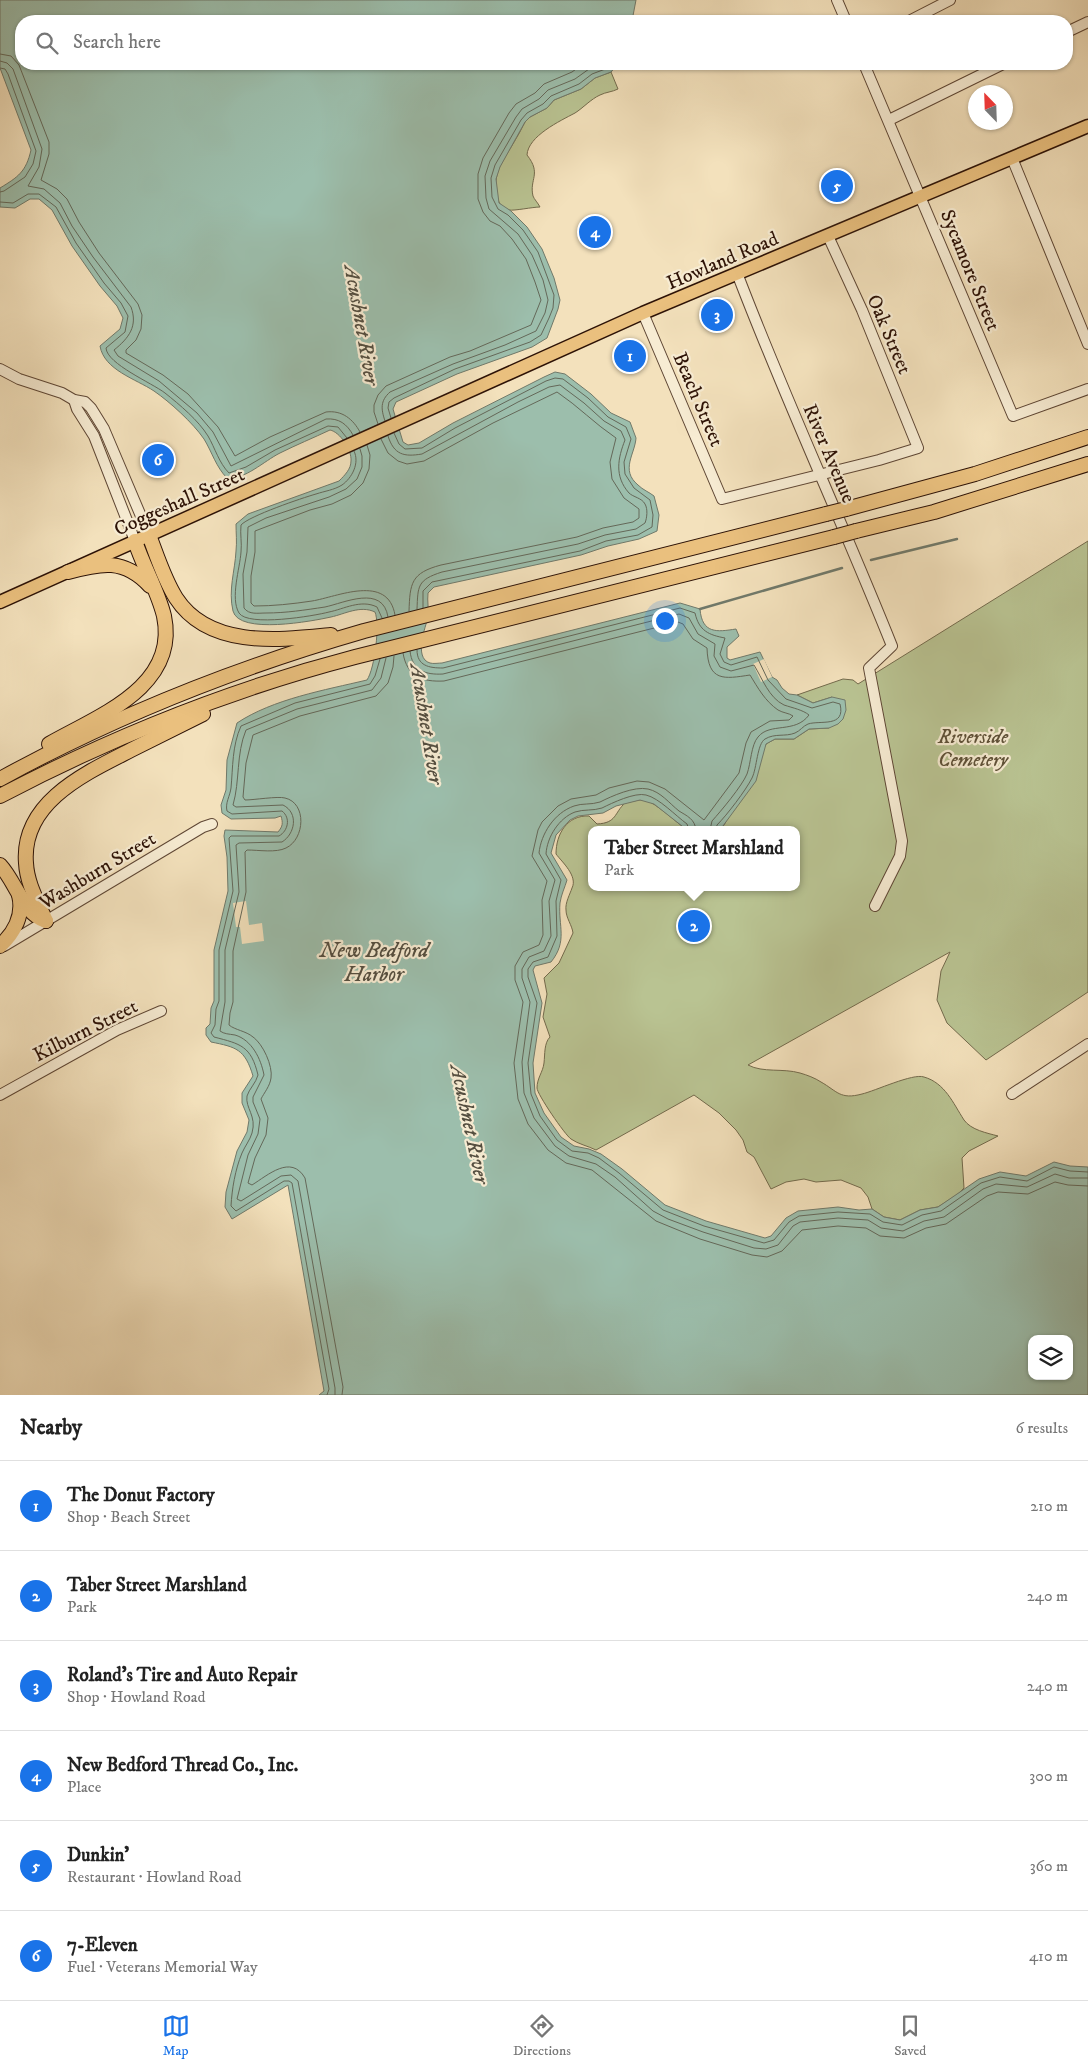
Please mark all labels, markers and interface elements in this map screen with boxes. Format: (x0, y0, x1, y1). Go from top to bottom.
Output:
search box (15, 15, 1073, 70)
icon: search (33, 29, 61, 57)
text: Search here (73, 31, 161, 54)
north arrow (968, 85, 1013, 130)
pin: 5 (821, 167, 853, 205)
street label: Sycamore Street (934, 206, 1005, 335)
pin: 4 (579, 213, 611, 251)
street label: Howland Road (663, 227, 782, 296)
water label: Acushnet River (337, 261, 385, 389)
street label: Oak Street (861, 291, 917, 378)
pin: 3 (701, 296, 733, 334)
pin: 1 (614, 337, 646, 375)
street label: Beach Street (667, 349, 729, 451)
street label: River Avenue (797, 400, 861, 507)
pin: 6 (142, 441, 174, 479)
street label: Coggeshall Street (111, 462, 249, 542)
your location (652, 608, 678, 634)
water label: Acushnet River (403, 660, 449, 788)
park label: Riverside Cemetery (937, 725, 1009, 773)
popup (588, 826, 800, 891)
street label: Washburn Street (34, 827, 160, 916)
text: Taber Street Marshland (604, 837, 784, 860)
text: Park (604, 860, 634, 880)
pin: 2 (678, 907, 710, 945)
water label: New Bedford Harbor (319, 938, 431, 988)
street label: Kilburn Street (29, 994, 142, 1068)
water label: Acushnet River (443, 1060, 495, 1188)
map controls (1028, 1335, 1073, 1380)
button: layers (1028, 1335, 1073, 1380)
text: Nearby (20, 1415, 82, 1441)
text: 6 results (1015, 1418, 1068, 1438)
text: The Donut Factory (67, 1484, 214, 1507)
text: 1 (33, 1496, 39, 1516)
text: 210 m (1030, 1496, 1068, 1516)
text: Shop · Beach Street (67, 1507, 190, 1527)
text: Taber Street Marshland (67, 1574, 247, 1597)
text: 2 (32, 1586, 40, 1606)
text: 240 m (1027, 1586, 1068, 1606)
text: Park (67, 1597, 97, 1617)
text: Roland's Tire and Auto Repair (67, 1664, 297, 1687)
text: 3 (33, 1676, 39, 1696)
text: 240 m (1027, 1676, 1068, 1696)
text: Shop · Howland Road (67, 1687, 206, 1707)
text: New Bedford Thread Co., Inc. (67, 1754, 298, 1777)
text: 4 (31, 1766, 41, 1786)
text: 300 m (1029, 1766, 1068, 1786)
text: Place (67, 1777, 101, 1797)
text: Dunkin' (67, 1844, 129, 1867)
text: 5 (32, 1856, 40, 1876)
text: 360 m (1030, 1856, 1068, 1876)
text: Restaurant · Howland Road (67, 1867, 241, 1887)
text: 7-Eleven (67, 1934, 138, 1957)
text: 6 (32, 1946, 40, 1966)
text: 410 m (1029, 1946, 1068, 1966)
text: Fuel · Veterans Memorial Way (67, 1957, 258, 1977)
tab: Map (162, 2012, 190, 2060)
tab: Directions (513, 2012, 571, 2060)
tab: Saved (894, 2012, 926, 2060)

